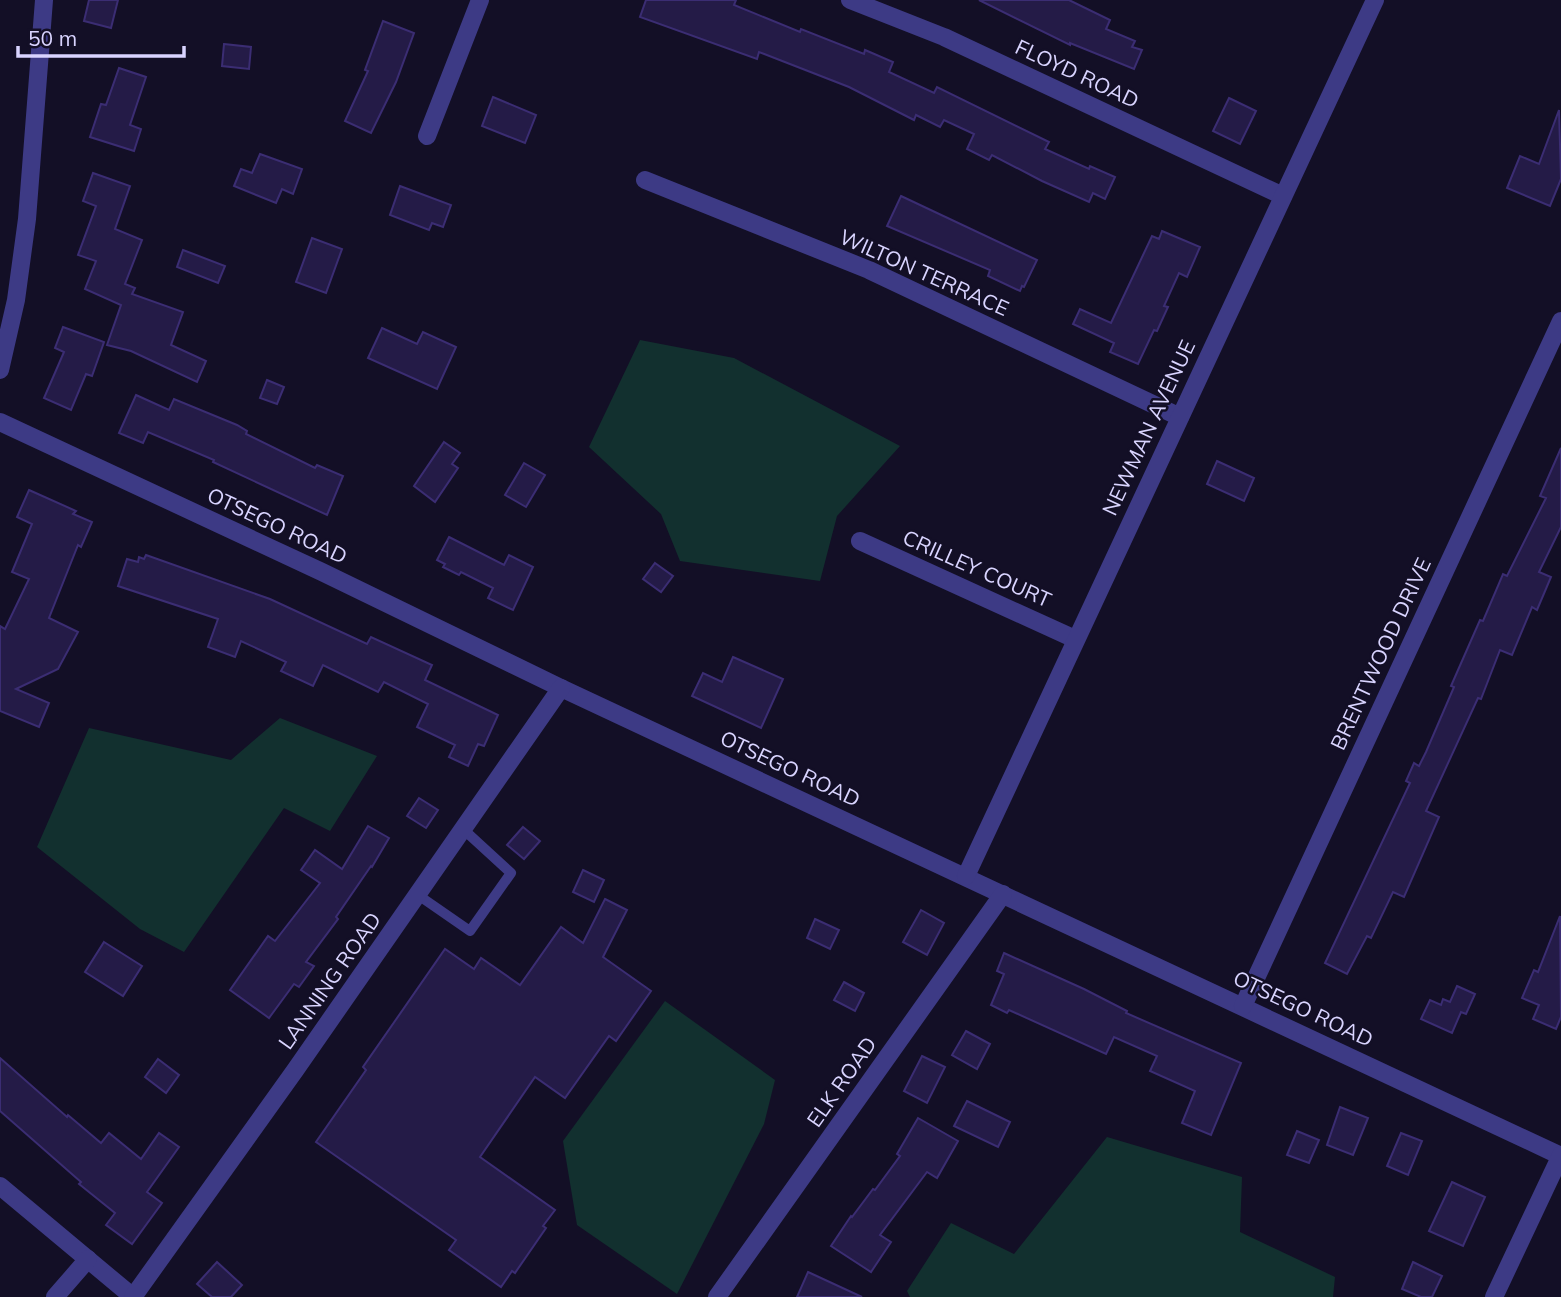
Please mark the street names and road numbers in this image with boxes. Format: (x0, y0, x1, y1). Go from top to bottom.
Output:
street label: FLOYD ROAD (1011, 33, 1143, 113)
street label: WILTON TERRACE (836, 223, 1013, 321)
street label: NEWMAN AVENUE (1096, 336, 1200, 519)
street label: OTSEGO ROAD (203, 481, 352, 569)
street label: CRILLEY COURT (899, 524, 1056, 613)
street label: BRENTWOOD DRIVE (1324, 553, 1436, 754)
street label: OTSEGO ROAD (716, 724, 865, 812)
street label: LANNING ROAD (272, 907, 386, 1054)
street label: OTSEGO ROAD (1229, 964, 1378, 1052)
street label: ELK ROAD (801, 1031, 882, 1132)

